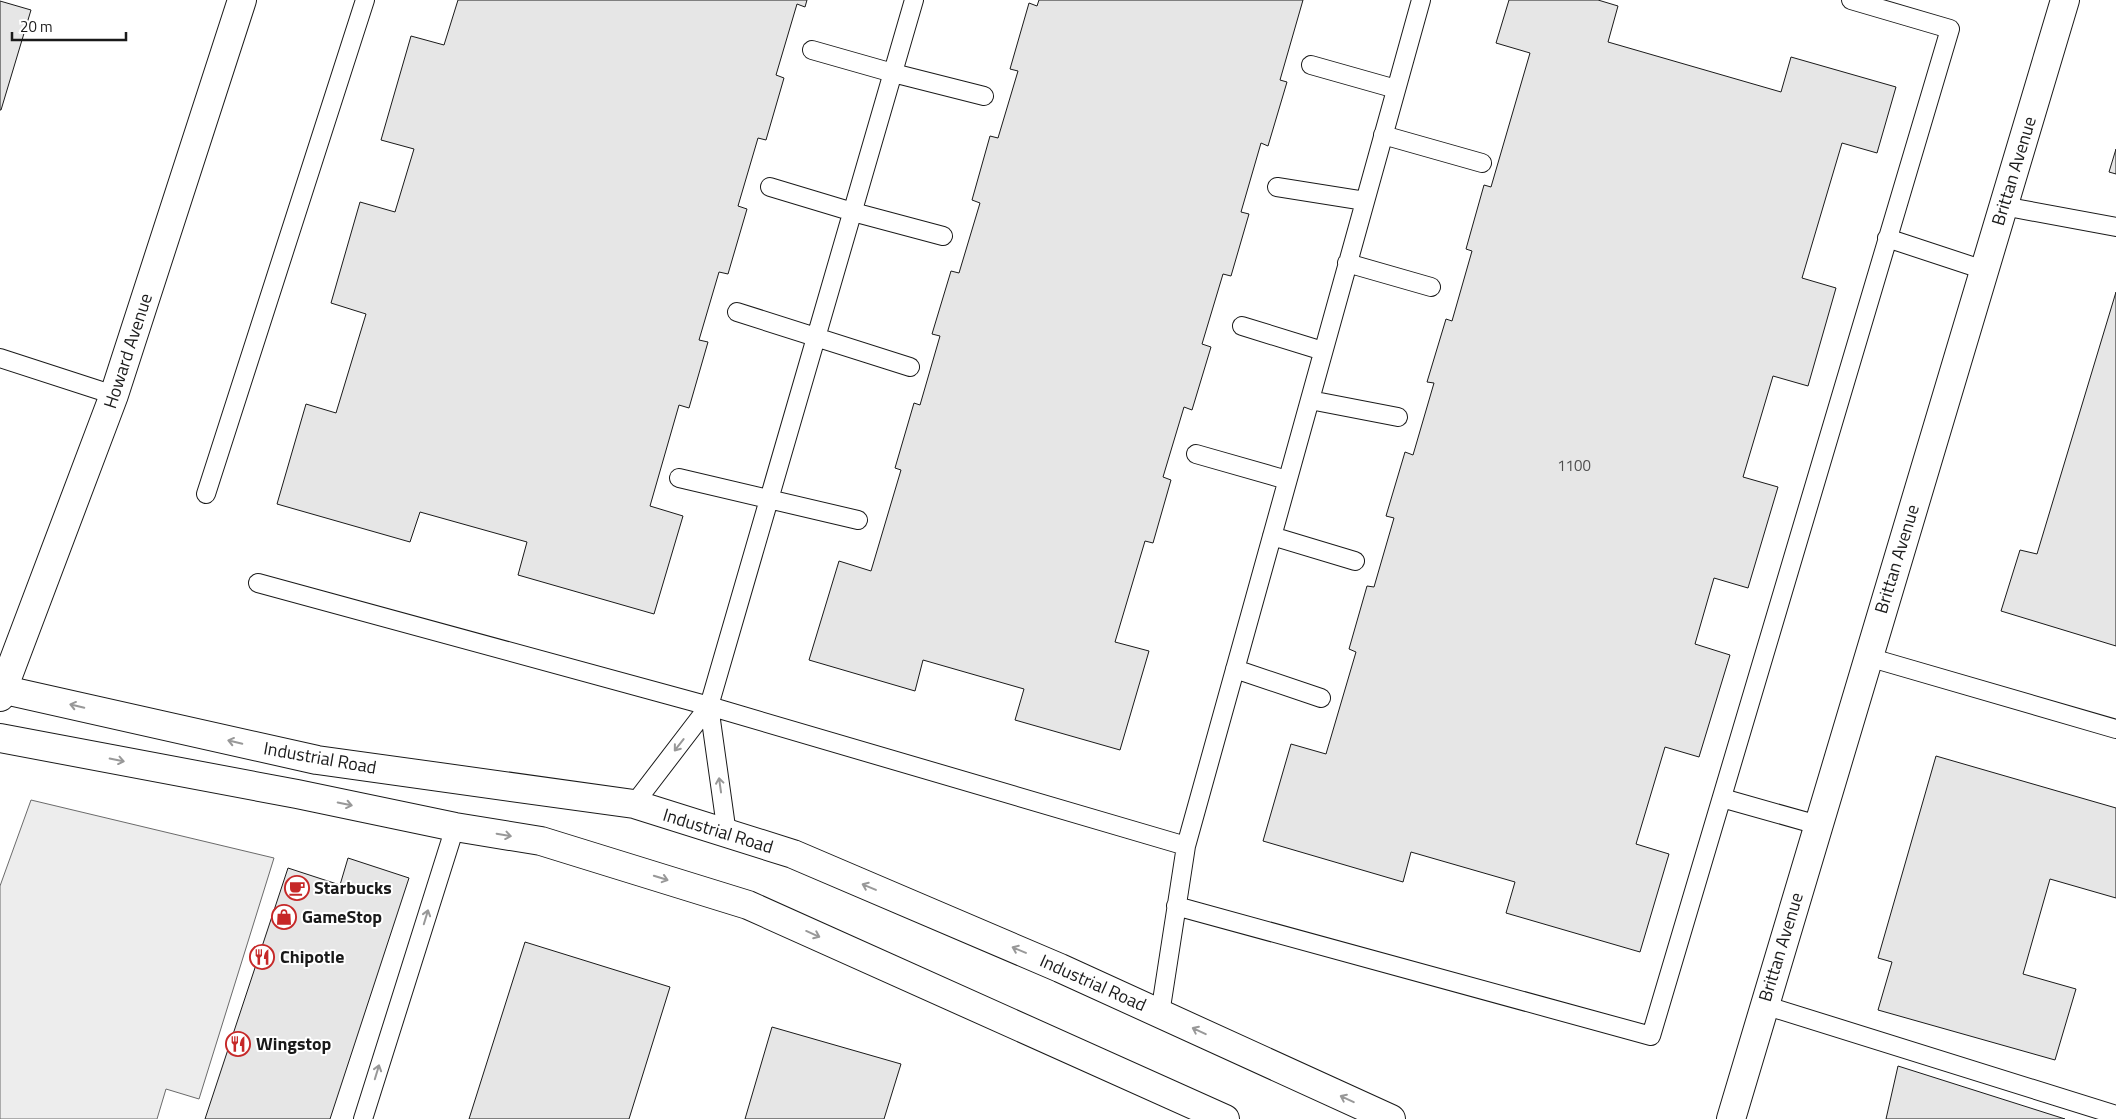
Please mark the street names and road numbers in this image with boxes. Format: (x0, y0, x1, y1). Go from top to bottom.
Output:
street label: Brittan Avenue (1984, 113, 2043, 229)
street label: Howard Avenue (96, 290, 159, 412)
street label: Brittan Avenue (1867, 501, 1926, 617)
street label: Industrial Road (262, 734, 379, 781)
street label: Industrial Road (660, 801, 777, 860)
street label: Brittan Avenue (1751, 889, 1810, 1005)
street label: Industrial Road (1036, 947, 1151, 1018)

